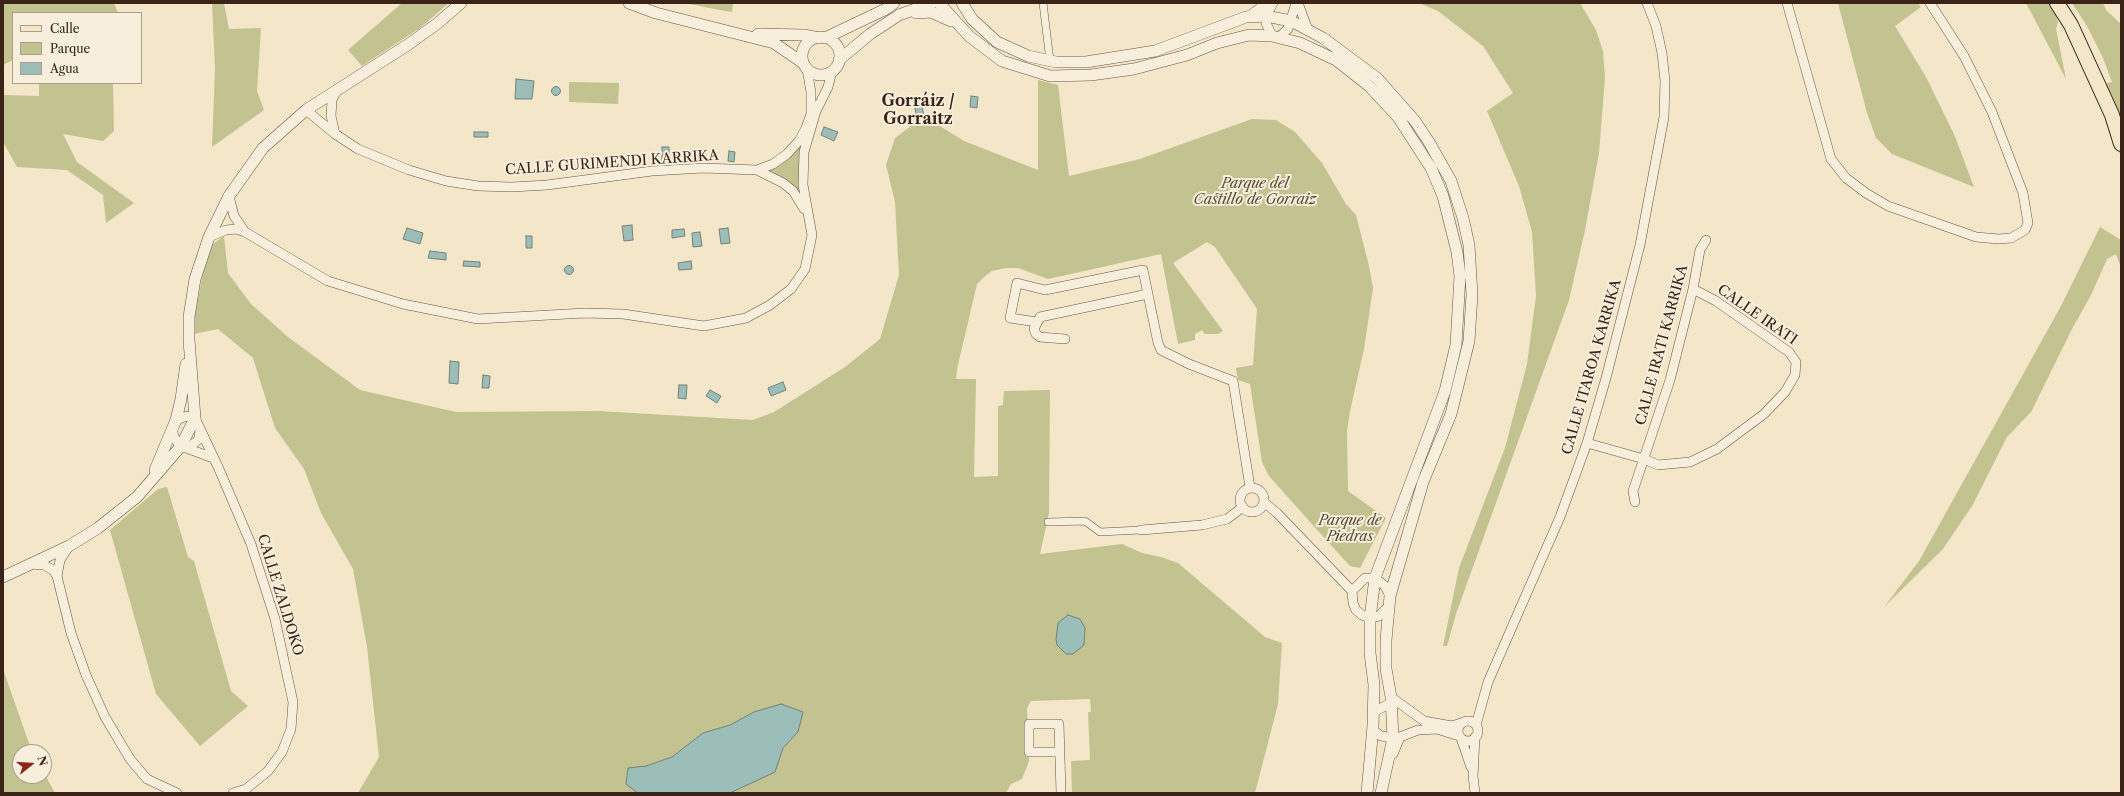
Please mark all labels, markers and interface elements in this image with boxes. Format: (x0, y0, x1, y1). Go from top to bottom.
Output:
legend (12, 12, 142, 84)
text: Calle (50, 21, 79, 36)
text: Parque (50, 41, 90, 56)
text: Agua (50, 61, 79, 76)
district label: Gorráiz / Gorraitz (881, 91, 955, 129)
street label: CALLE GURIMENDI KARRIKA (505, 147, 719, 179)
park label: Parque del Castillo de Gorraiz (1193, 176, 1317, 208)
street label: CALLE IRATI KARRIKA (1632, 263, 1692, 427)
street label: CALLE ITAROA KARRIKA (1559, 277, 1625, 457)
street label: CALLE IRATI (1714, 281, 1800, 349)
park label: Parque de Piedras (1318, 513, 1382, 546)
street label: CALLE ZALDOKO (253, 532, 307, 658)
north arrow (12, 744, 52, 784)
text: N (34, 754, 51, 767)

